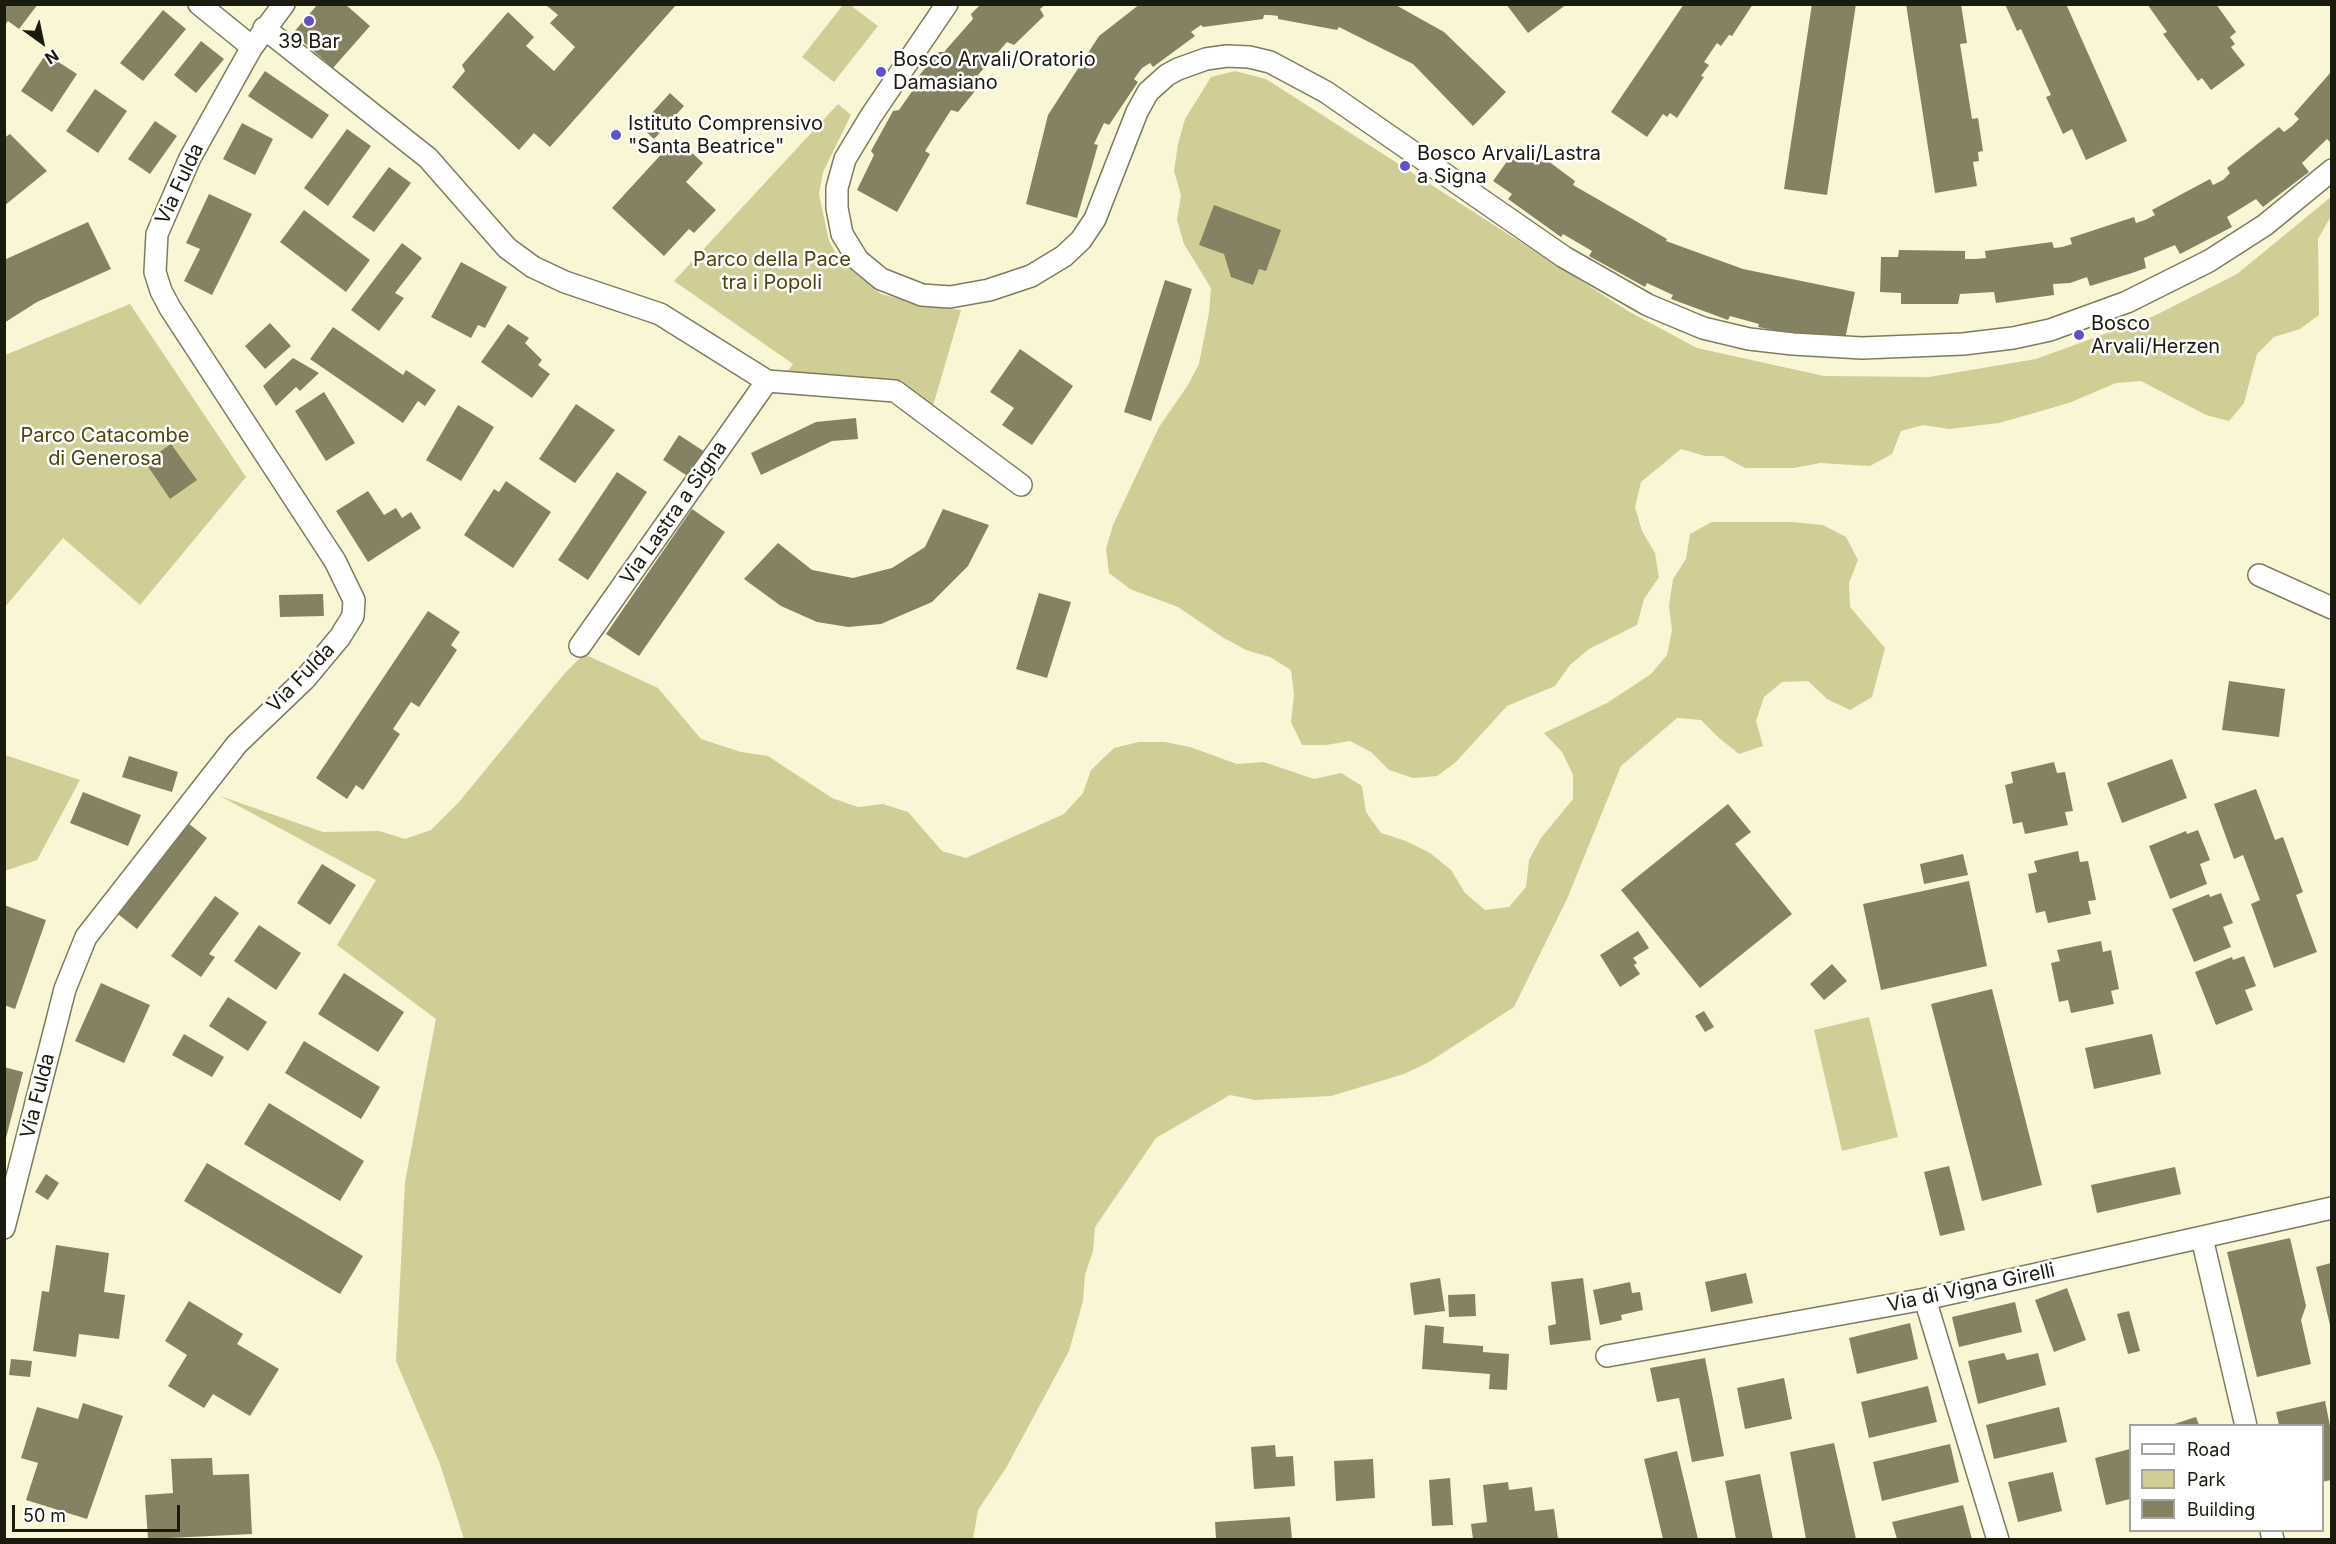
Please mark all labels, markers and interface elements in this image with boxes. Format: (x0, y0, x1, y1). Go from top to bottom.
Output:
north arrow (12, 12, 72, 72)
marker: 39 Bar (302, 14, 316, 28)
place label: 39 Bar (278, 30, 340, 54)
text: N (41, 45, 62, 69)
place label: Bosco Arvali/Oratorio Damasiano (893, 48, 1096, 95)
marker: Bosco Arvali/Oratorio Damasiano (874, 65, 888, 79)
place label: Istituto Comprensivo "Santa Beatrice" (628, 112, 823, 159)
marker: Istituto Comprensivo "Santa Beatrice" (609, 128, 623, 142)
street label: Via Fulda (151, 140, 209, 228)
place label: Bosco Arvali/Lastra a Signa (1417, 142, 1601, 189)
marker: Bosco Arvali/Lastra a Signa (1398, 159, 1412, 173)
park label: Parco della Pace tra i Popoli (693, 248, 851, 295)
place label: Bosco Arvali/Herzen (2091, 312, 2220, 359)
marker: Bosco Arvali/Herzen (2072, 328, 2086, 342)
park label: Parco Catacombe di Generosa (21, 424, 189, 471)
street label: Via Lastra a Signa (616, 437, 732, 589)
street label: Via Fulda (262, 638, 340, 718)
street label: Via Fulda (16, 1051, 60, 1141)
street label: Via di Vigna Girelli (1885, 1258, 2057, 1318)
legend (2129, 1424, 2324, 1532)
text: Road (2187, 1439, 2230, 1460)
text: Park (2187, 1469, 2226, 1490)
scale bar (15, 1493, 183, 1531)
text: Building (2187, 1499, 2255, 1520)
text: 50 m (23, 1505, 66, 1526)

